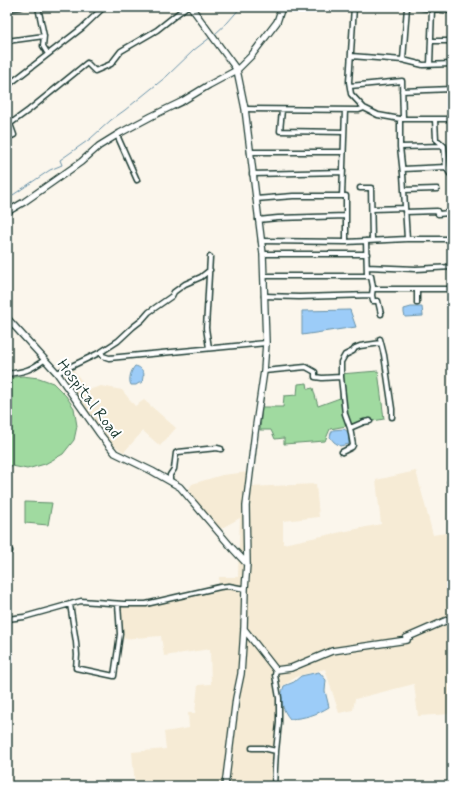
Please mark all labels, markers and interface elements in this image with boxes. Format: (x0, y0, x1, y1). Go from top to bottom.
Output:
street label: Hospital Road (52, 355, 126, 443)

